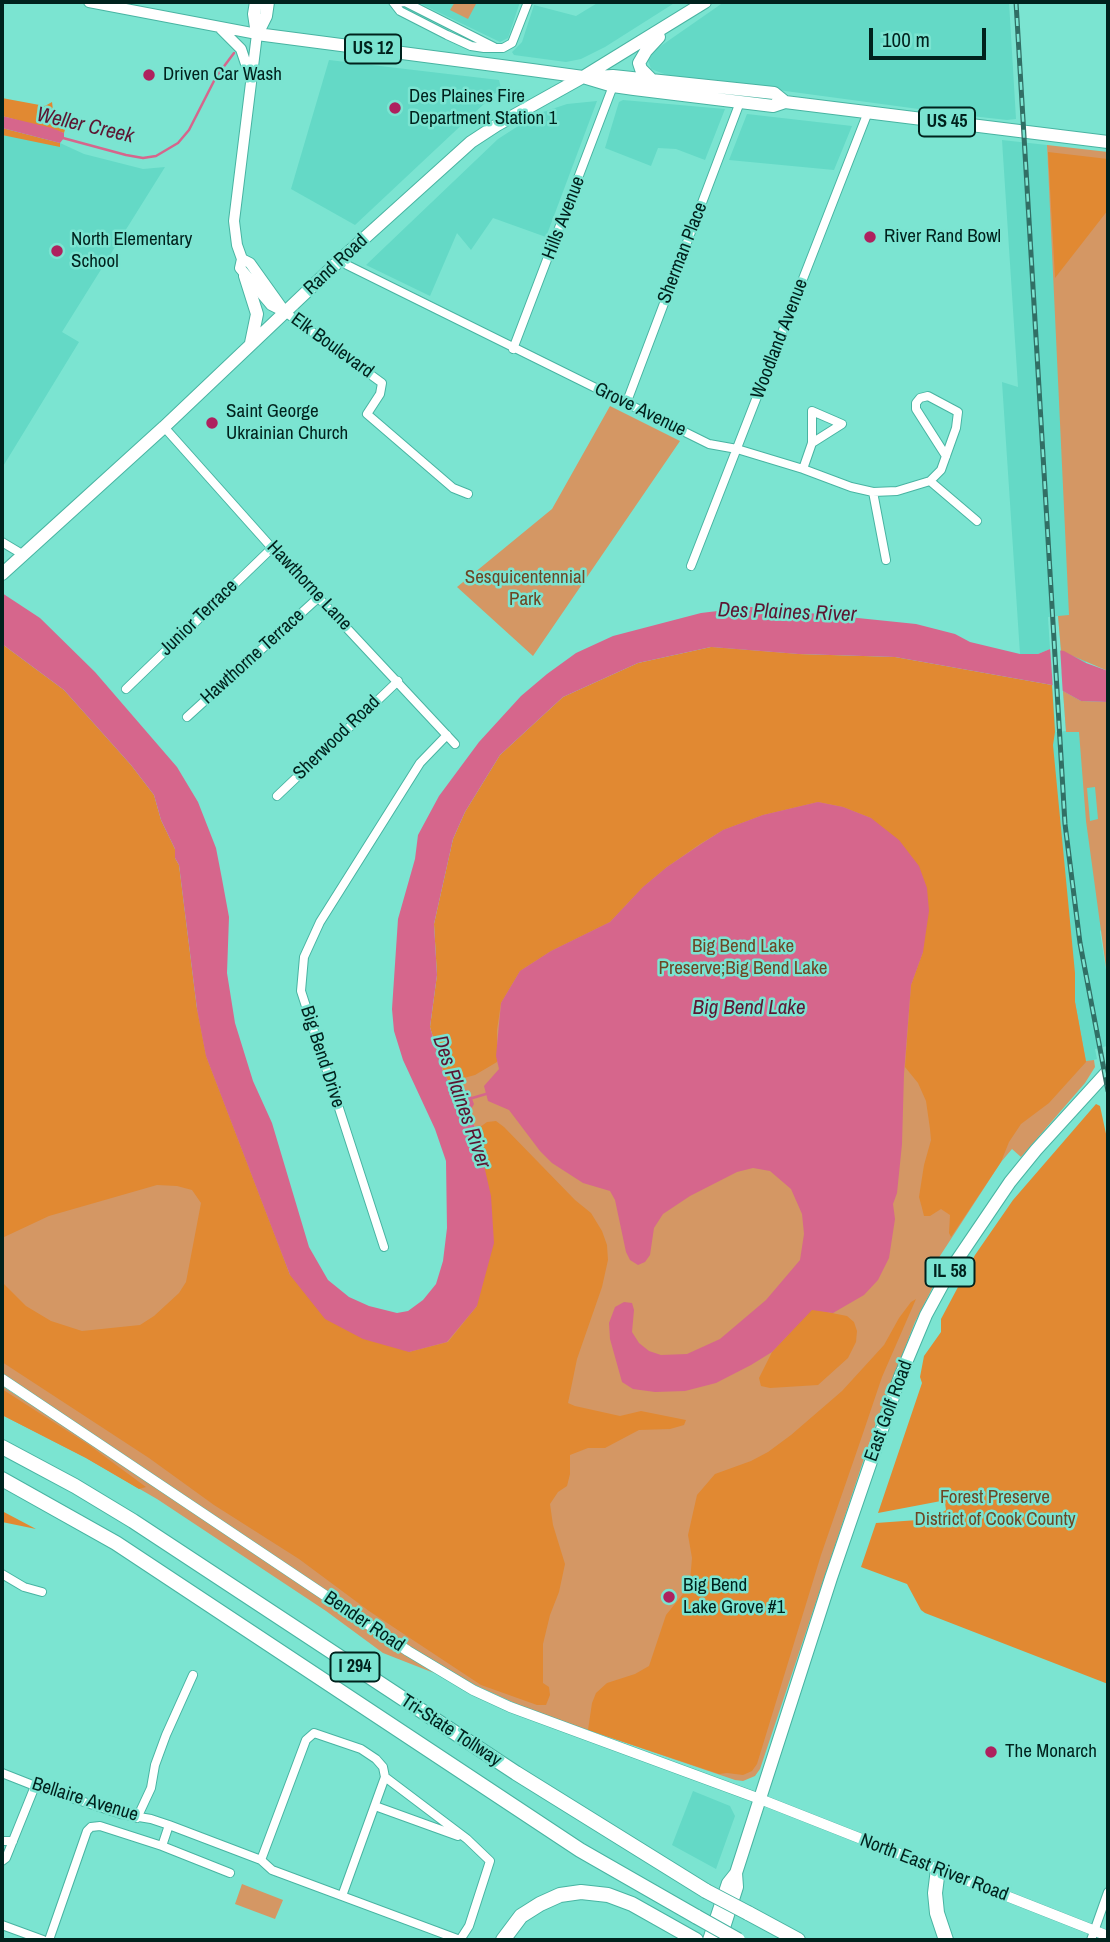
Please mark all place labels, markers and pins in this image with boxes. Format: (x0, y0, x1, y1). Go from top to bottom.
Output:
place label: Driven Car Wash (163, 64, 282, 86)
marker: Driven Car Wash (141, 67, 157, 83)
place label: Des Plaines Fire Department Station 1 (409, 86, 557, 130)
marker: Des Plaines Fire Department Station 1 (387, 100, 403, 116)
place label: River Rand Bowl (884, 226, 1001, 248)
place label: North Elementary School (71, 229, 192, 273)
marker: River Rand Bowl (862, 229, 878, 245)
marker: North Elementary School (49, 243, 65, 259)
place label: Saint George Ukrainian Church (226, 401, 348, 445)
marker: Saint George Ukrainian Church (204, 415, 220, 431)
place label: Big Bend Lake Grove #1 (683, 1575, 785, 1619)
marker: Big Bend Lake Grove #1 (661, 1589, 677, 1605)
place label: The Monarch (1005, 1741, 1097, 1763)
marker: The Monarch (983, 1744, 999, 1760)

